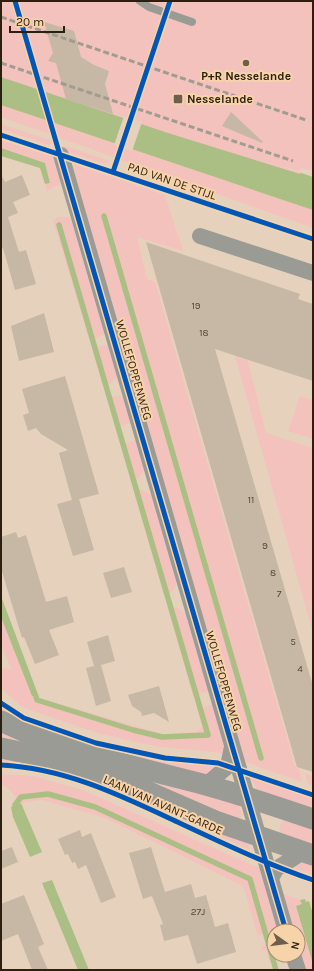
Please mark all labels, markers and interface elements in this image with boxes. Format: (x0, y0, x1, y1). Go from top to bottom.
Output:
scale bar (10, 8, 64, 34)
text: 20 m (16, 15, 44, 29)
marker: P+R Nesselande (241, 58, 251, 68)
place label: P+R Nesselande (201, 69, 291, 83)
place label: Nesselande (187, 92, 253, 106)
marker: Nesselande (172, 93, 184, 105)
street label: PAD VAN DE STIJL (126, 159, 218, 203)
house number: 19 (191, 300, 201, 312)
street label: WOLLEFOPPENWEG (113, 318, 155, 422)
house number: 18 (199, 327, 209, 339)
house number: 11 (248, 494, 254, 506)
house number: 9 (262, 540, 268, 552)
house number: 8 (270, 567, 276, 579)
house number: 7 (277, 588, 282, 600)
street label: WOLLEFOPPENWEG (203, 629, 245, 733)
house number: 5 (290, 636, 296, 648)
house number: 4 (297, 663, 303, 675)
street label: LAAN VAN AVANT-GARDE (101, 772, 225, 838)
house number: 27J (191, 906, 205, 918)
north arrow (266, 923, 306, 963)
text: N (288, 940, 302, 951)

